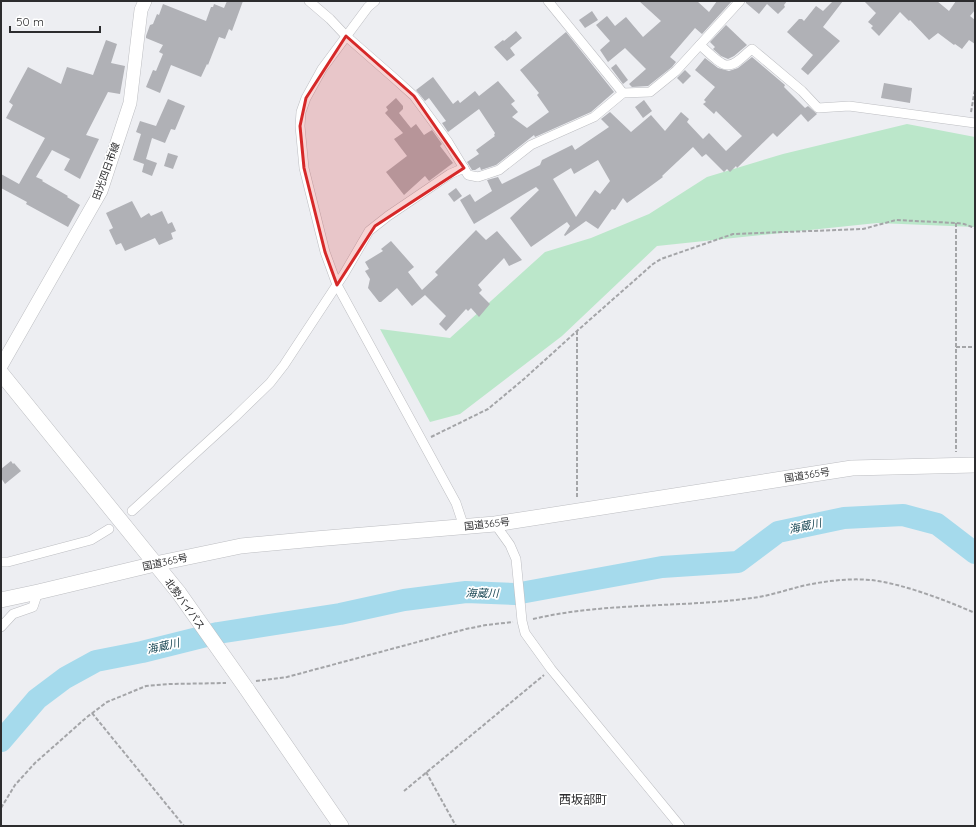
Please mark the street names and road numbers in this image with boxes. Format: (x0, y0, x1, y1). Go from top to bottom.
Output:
street label: 田光四日市線 (90, 141, 122, 201)
street label: 国道365号 (783, 465, 831, 485)
street label: 国道365号 (463, 515, 511, 533)
street label: 国道365号 (141, 551, 189, 573)
street label: 北勢バイパス (162, 576, 208, 632)

